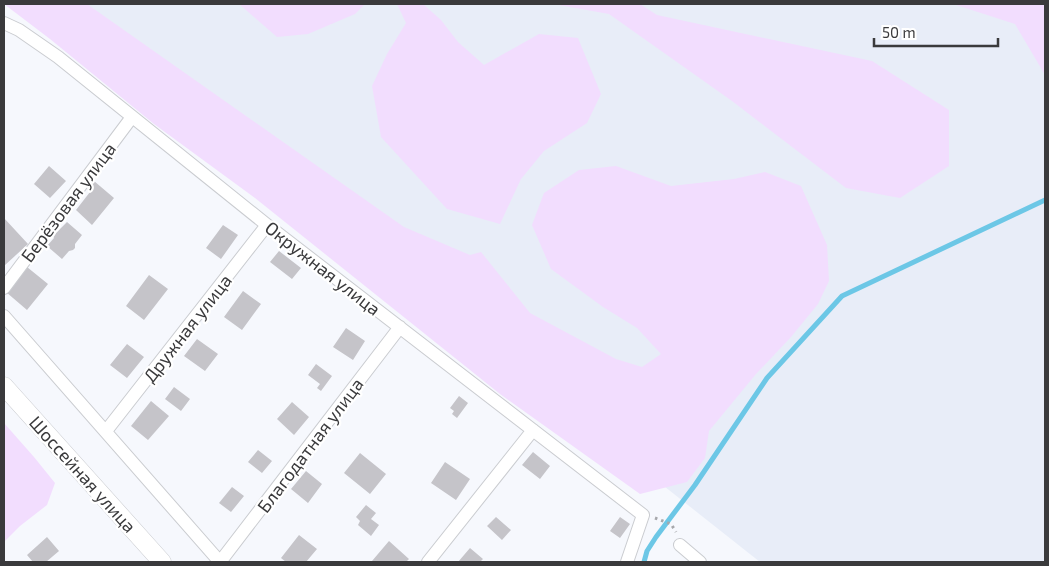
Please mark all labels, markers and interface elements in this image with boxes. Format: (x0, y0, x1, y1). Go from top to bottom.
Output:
scale bar (874, 15, 998, 47)
text: 50 m (882, 23, 916, 41)
street label: Берёзовая улица (16, 138, 120, 266)
street label: Окружная улица (261, 216, 385, 320)
street label: Дружная улица (138, 270, 236, 386)
street label: Благодатная улица (252, 373, 368, 517)
street label: Шоссейная улица (25, 411, 141, 537)

